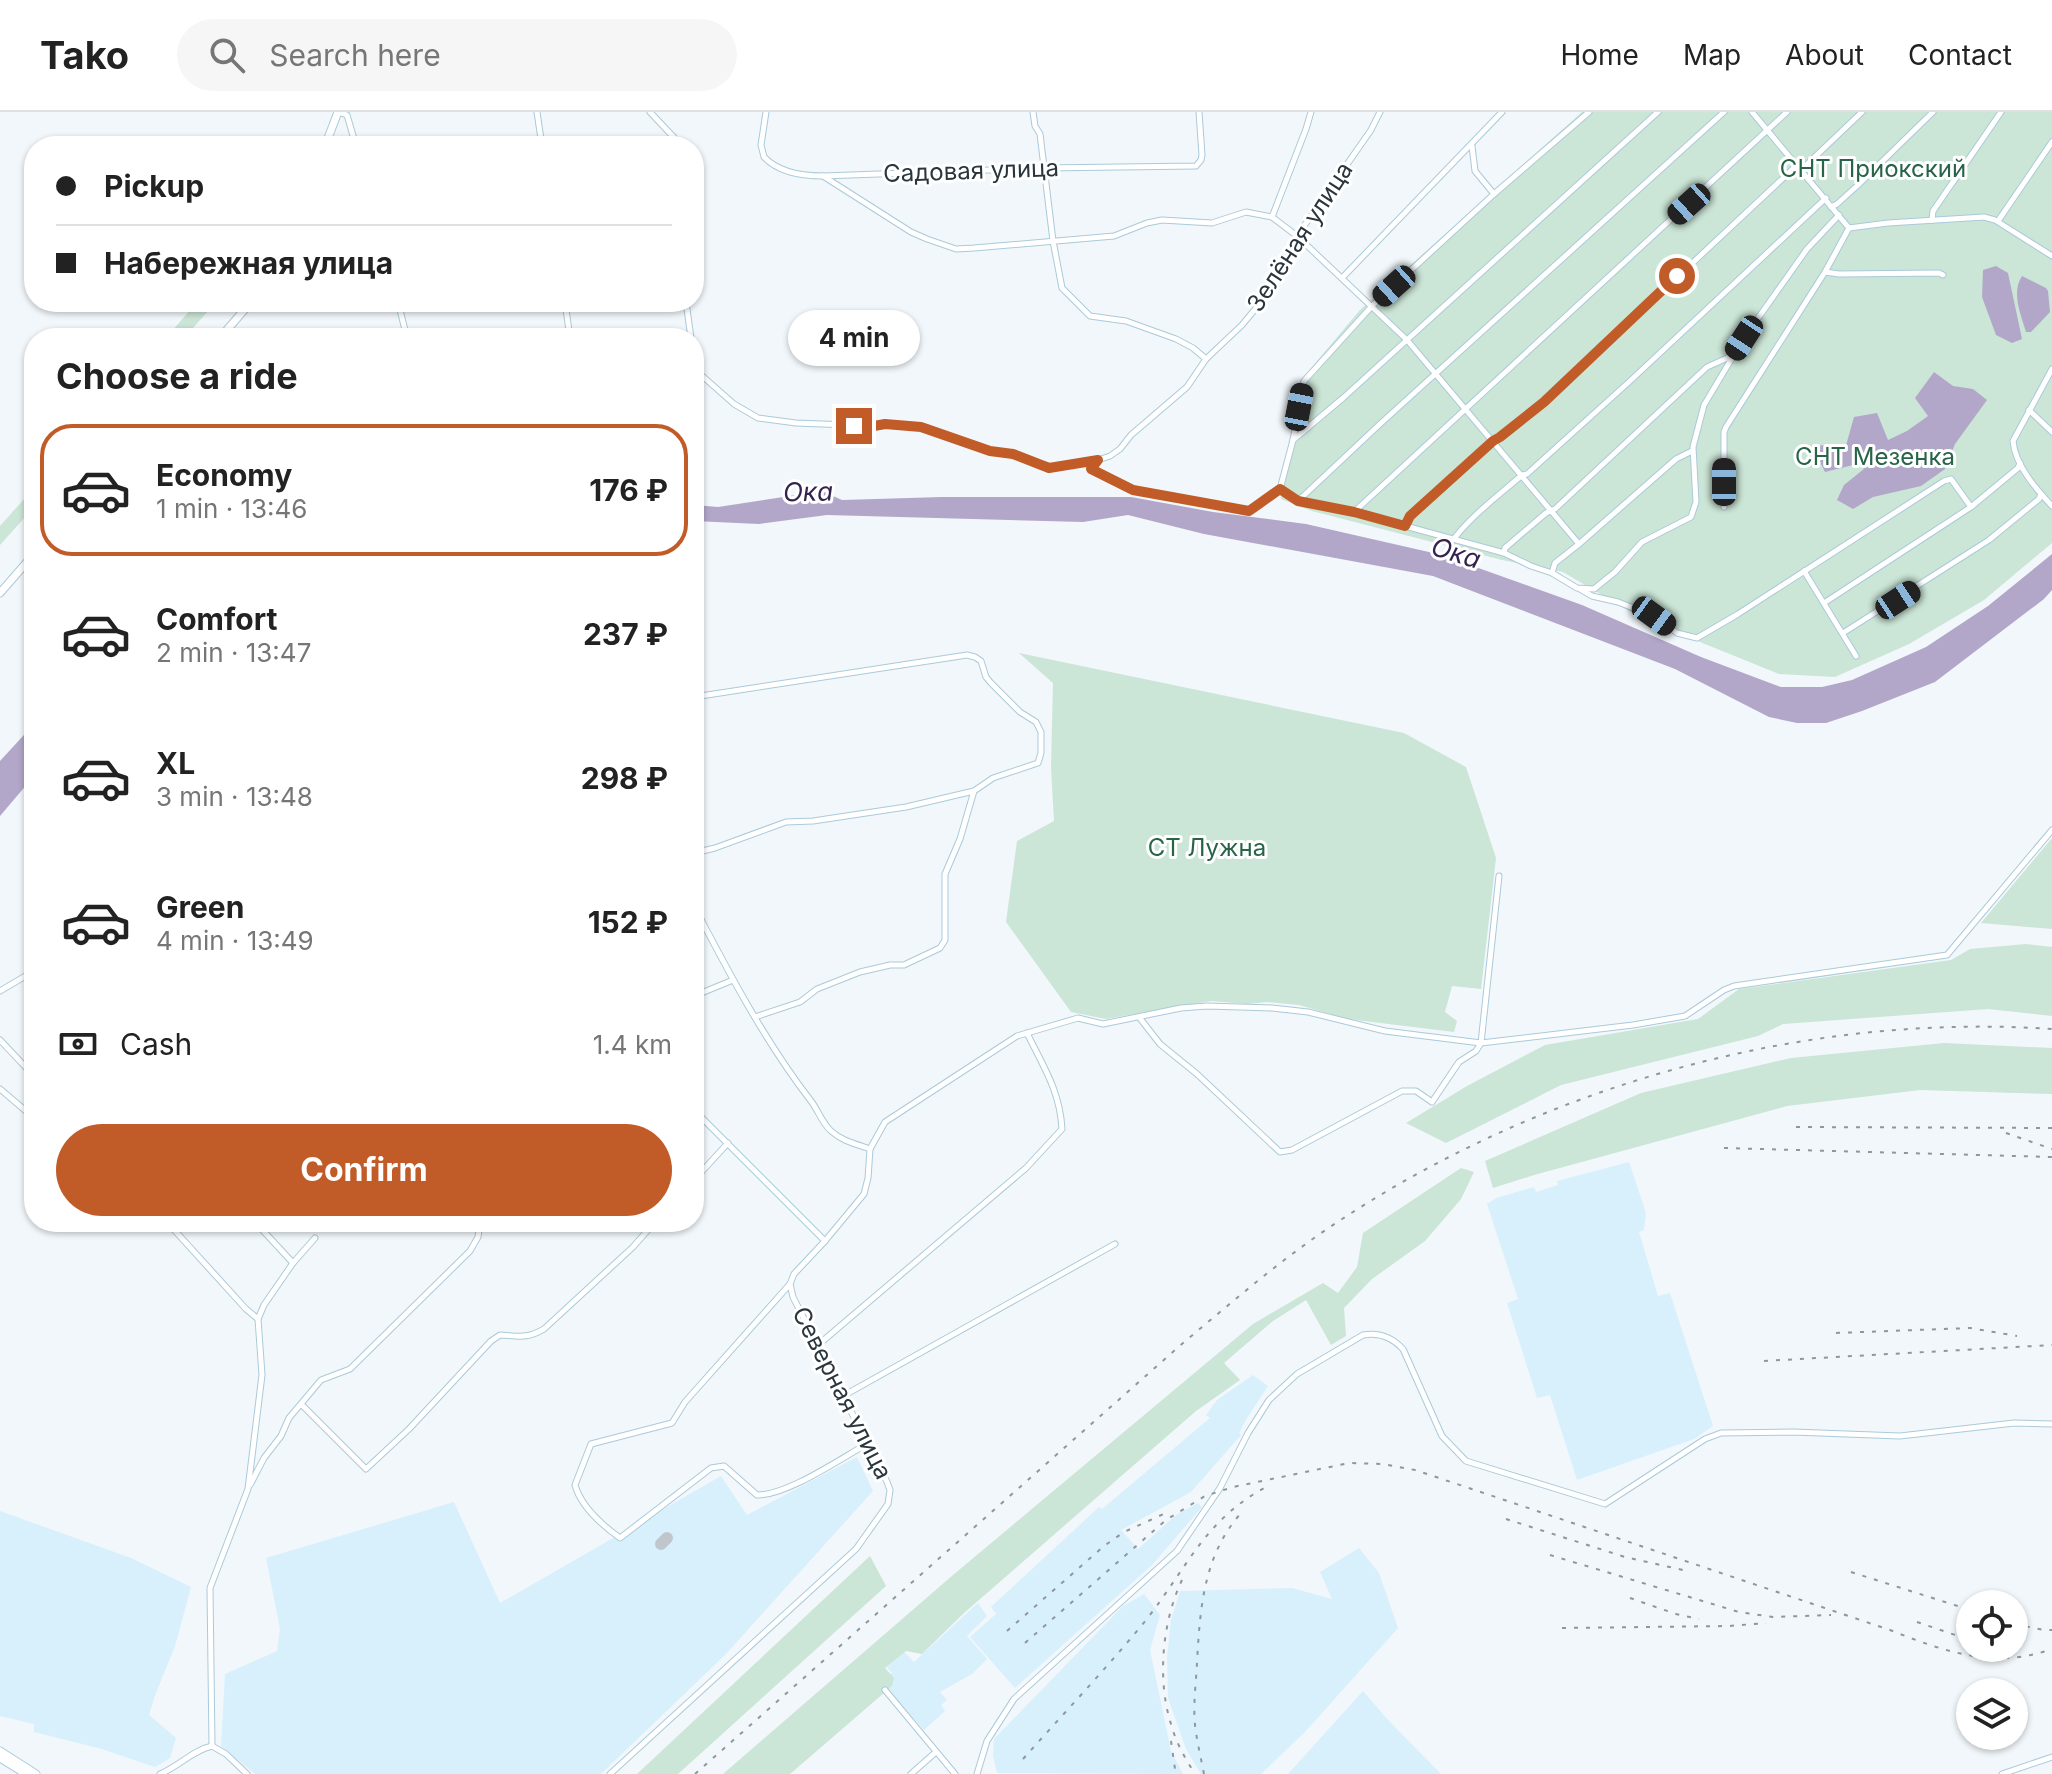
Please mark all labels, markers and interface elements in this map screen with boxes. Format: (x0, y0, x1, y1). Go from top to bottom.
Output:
search box (177, 19, 737, 91)
text: Tako (40, 32, 129, 78)
icon: search (205, 33, 249, 77)
text: Search here (269, 37, 441, 73)
text: Home (1560, 38, 1639, 72)
text: Map (1683, 38, 1741, 72)
text: About (1785, 38, 1864, 72)
text: Contact (1908, 38, 2012, 72)
street label: Садовая улица (883, 153, 1059, 188)
park label: СНТ Приокский (1780, 154, 1966, 183)
street label: Зелёная улица (1240, 156, 1359, 317)
text: Pickup (104, 168, 204, 204)
car (1663, 179, 1715, 229)
text: Набережная улица (104, 245, 393, 281)
route start (1659, 258, 1695, 294)
car (1368, 261, 1420, 311)
callout: 4 min (788, 310, 920, 366)
car (1721, 311, 1767, 365)
text: 4 min (819, 322, 889, 353)
text: Choose a ride (56, 354, 298, 398)
car (1283, 381, 1315, 433)
route end (836, 408, 872, 444)
park label: СНТ Мезенка (1795, 442, 1955, 471)
icon: car (60, 454, 132, 526)
text: Economy (156, 457, 292, 493)
car (1712, 458, 1736, 506)
text: 176 ₽ (589, 472, 668, 508)
water label: Ока (783, 476, 833, 507)
text: 1 min · 13:46 (156, 493, 307, 524)
water label: Ока (1428, 530, 1485, 575)
car (1871, 577, 1925, 623)
car (1628, 592, 1680, 640)
icon: car (60, 598, 132, 670)
text: Comfort (156, 601, 277, 637)
text: 237 ₽ (583, 616, 668, 652)
text: 2 min · 13:47 (156, 637, 311, 668)
icon: car (60, 742, 132, 814)
text: XL (156, 745, 195, 781)
text: 298 ₽ (581, 760, 668, 796)
text: 3 min · 13:48 (156, 781, 313, 812)
park label: СТ Лужна (1148, 833, 1266, 862)
icon: car (60, 886, 132, 958)
text: Green (156, 889, 244, 925)
text: 152 ₽ (588, 904, 668, 940)
text: 4 min · 13:49 (156, 925, 314, 956)
icon: cash (56, 1022, 100, 1066)
text: Cash (120, 1026, 192, 1062)
text: 1.4 km (593, 1029, 672, 1060)
button: Confirm (56, 1124, 672, 1216)
street label: Северная улица (786, 1302, 898, 1484)
map controls (1956, 1590, 2028, 1750)
button: locate (1956, 1590, 2028, 1662)
button: layers (1956, 1678, 2028, 1750)

